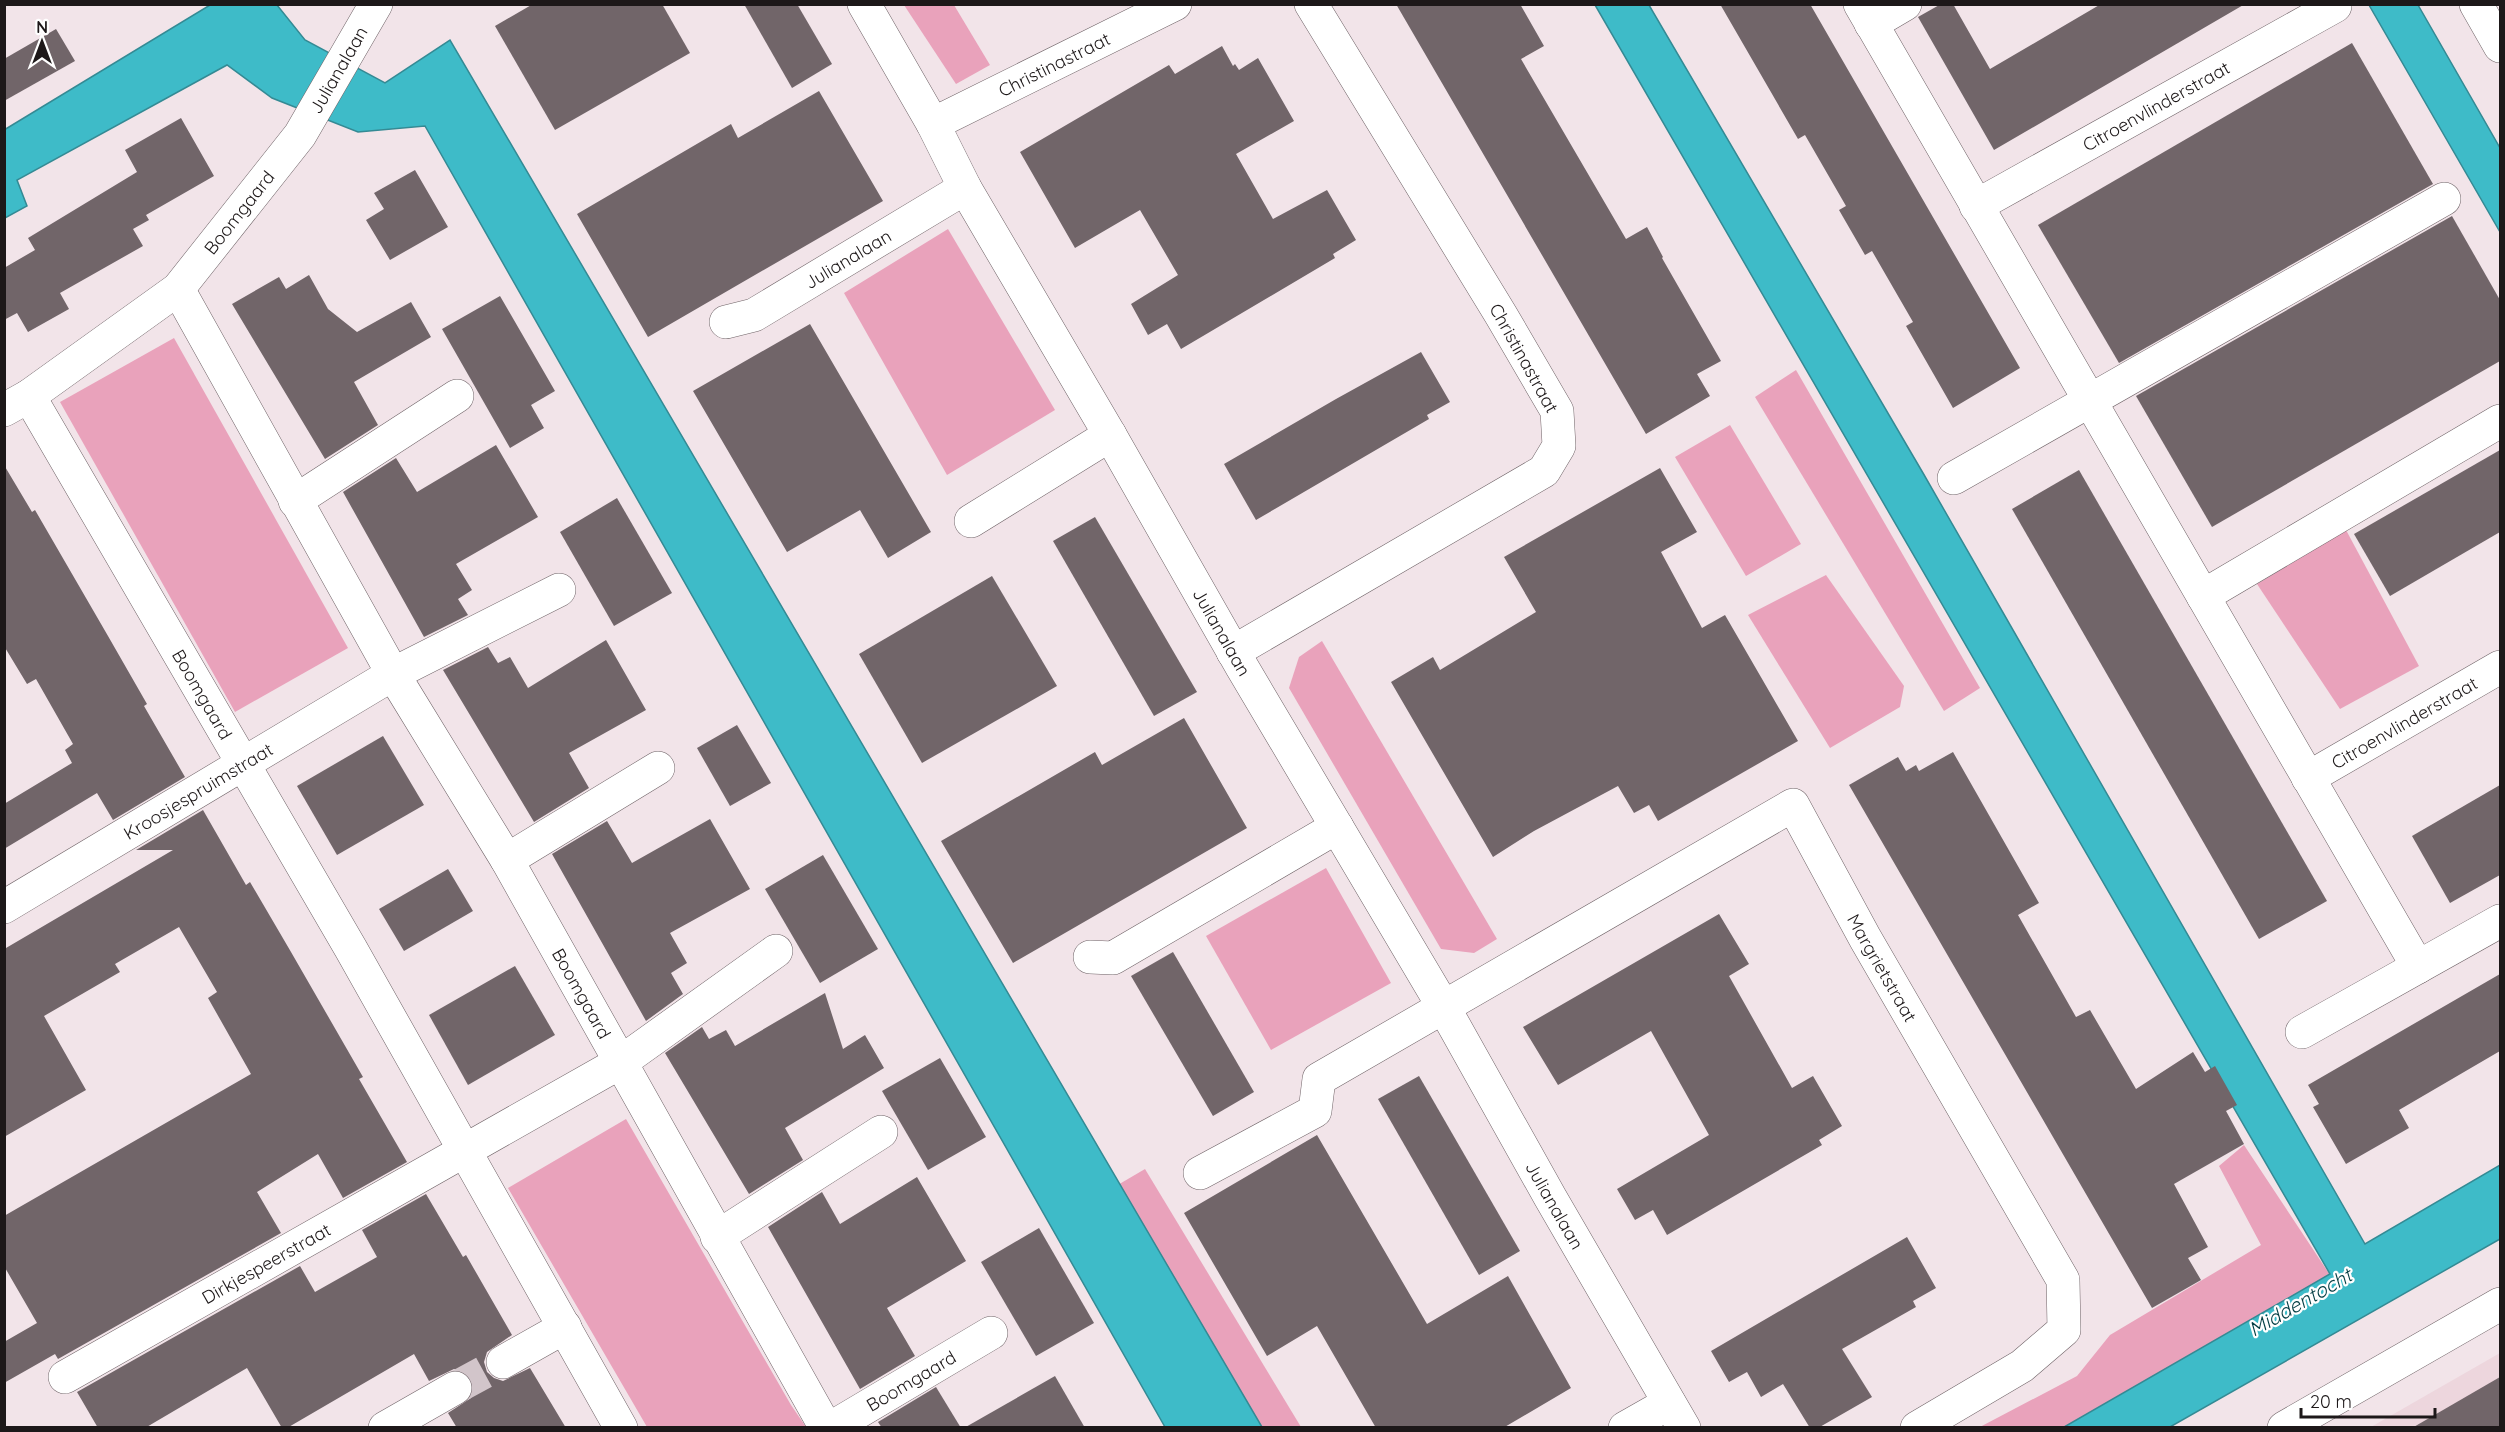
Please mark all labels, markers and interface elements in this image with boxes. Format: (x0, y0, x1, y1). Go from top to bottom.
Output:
north arrow (12, 12, 72, 72)
text: N (36, 17, 48, 37)
street label: Julianalaan (303, 22, 372, 118)
street label: Christinastraat (994, 27, 1114, 101)
street label: Citroenvlinderstraat (2078, 56, 2234, 156)
street label: Boomgaard (199, 166, 279, 259)
street label: Julianalaan (800, 224, 895, 294)
street label: Christinastraat (1484, 299, 1564, 417)
street label: Julianalaan (1188, 584, 1256, 680)
street label: Boomgaard (167, 645, 238, 743)
street label: Citroenvlinderstraat (2327, 671, 2481, 774)
street label: Kroosjespruimstraat (119, 737, 277, 844)
street label: Margrietstraat (1843, 910, 1922, 1026)
street label: Boomgaard (547, 944, 616, 1043)
street label: Julianalaan (1521, 1157, 1589, 1253)
street label: Dirkjespeerstraat (197, 1218, 334, 1309)
water label: Middentocht (2244, 1261, 2358, 1342)
street label: Boomgaard (862, 1345, 960, 1416)
scale bar (2301, 1381, 2434, 1419)
text: 20 m (2310, 1390, 2352, 1413)

